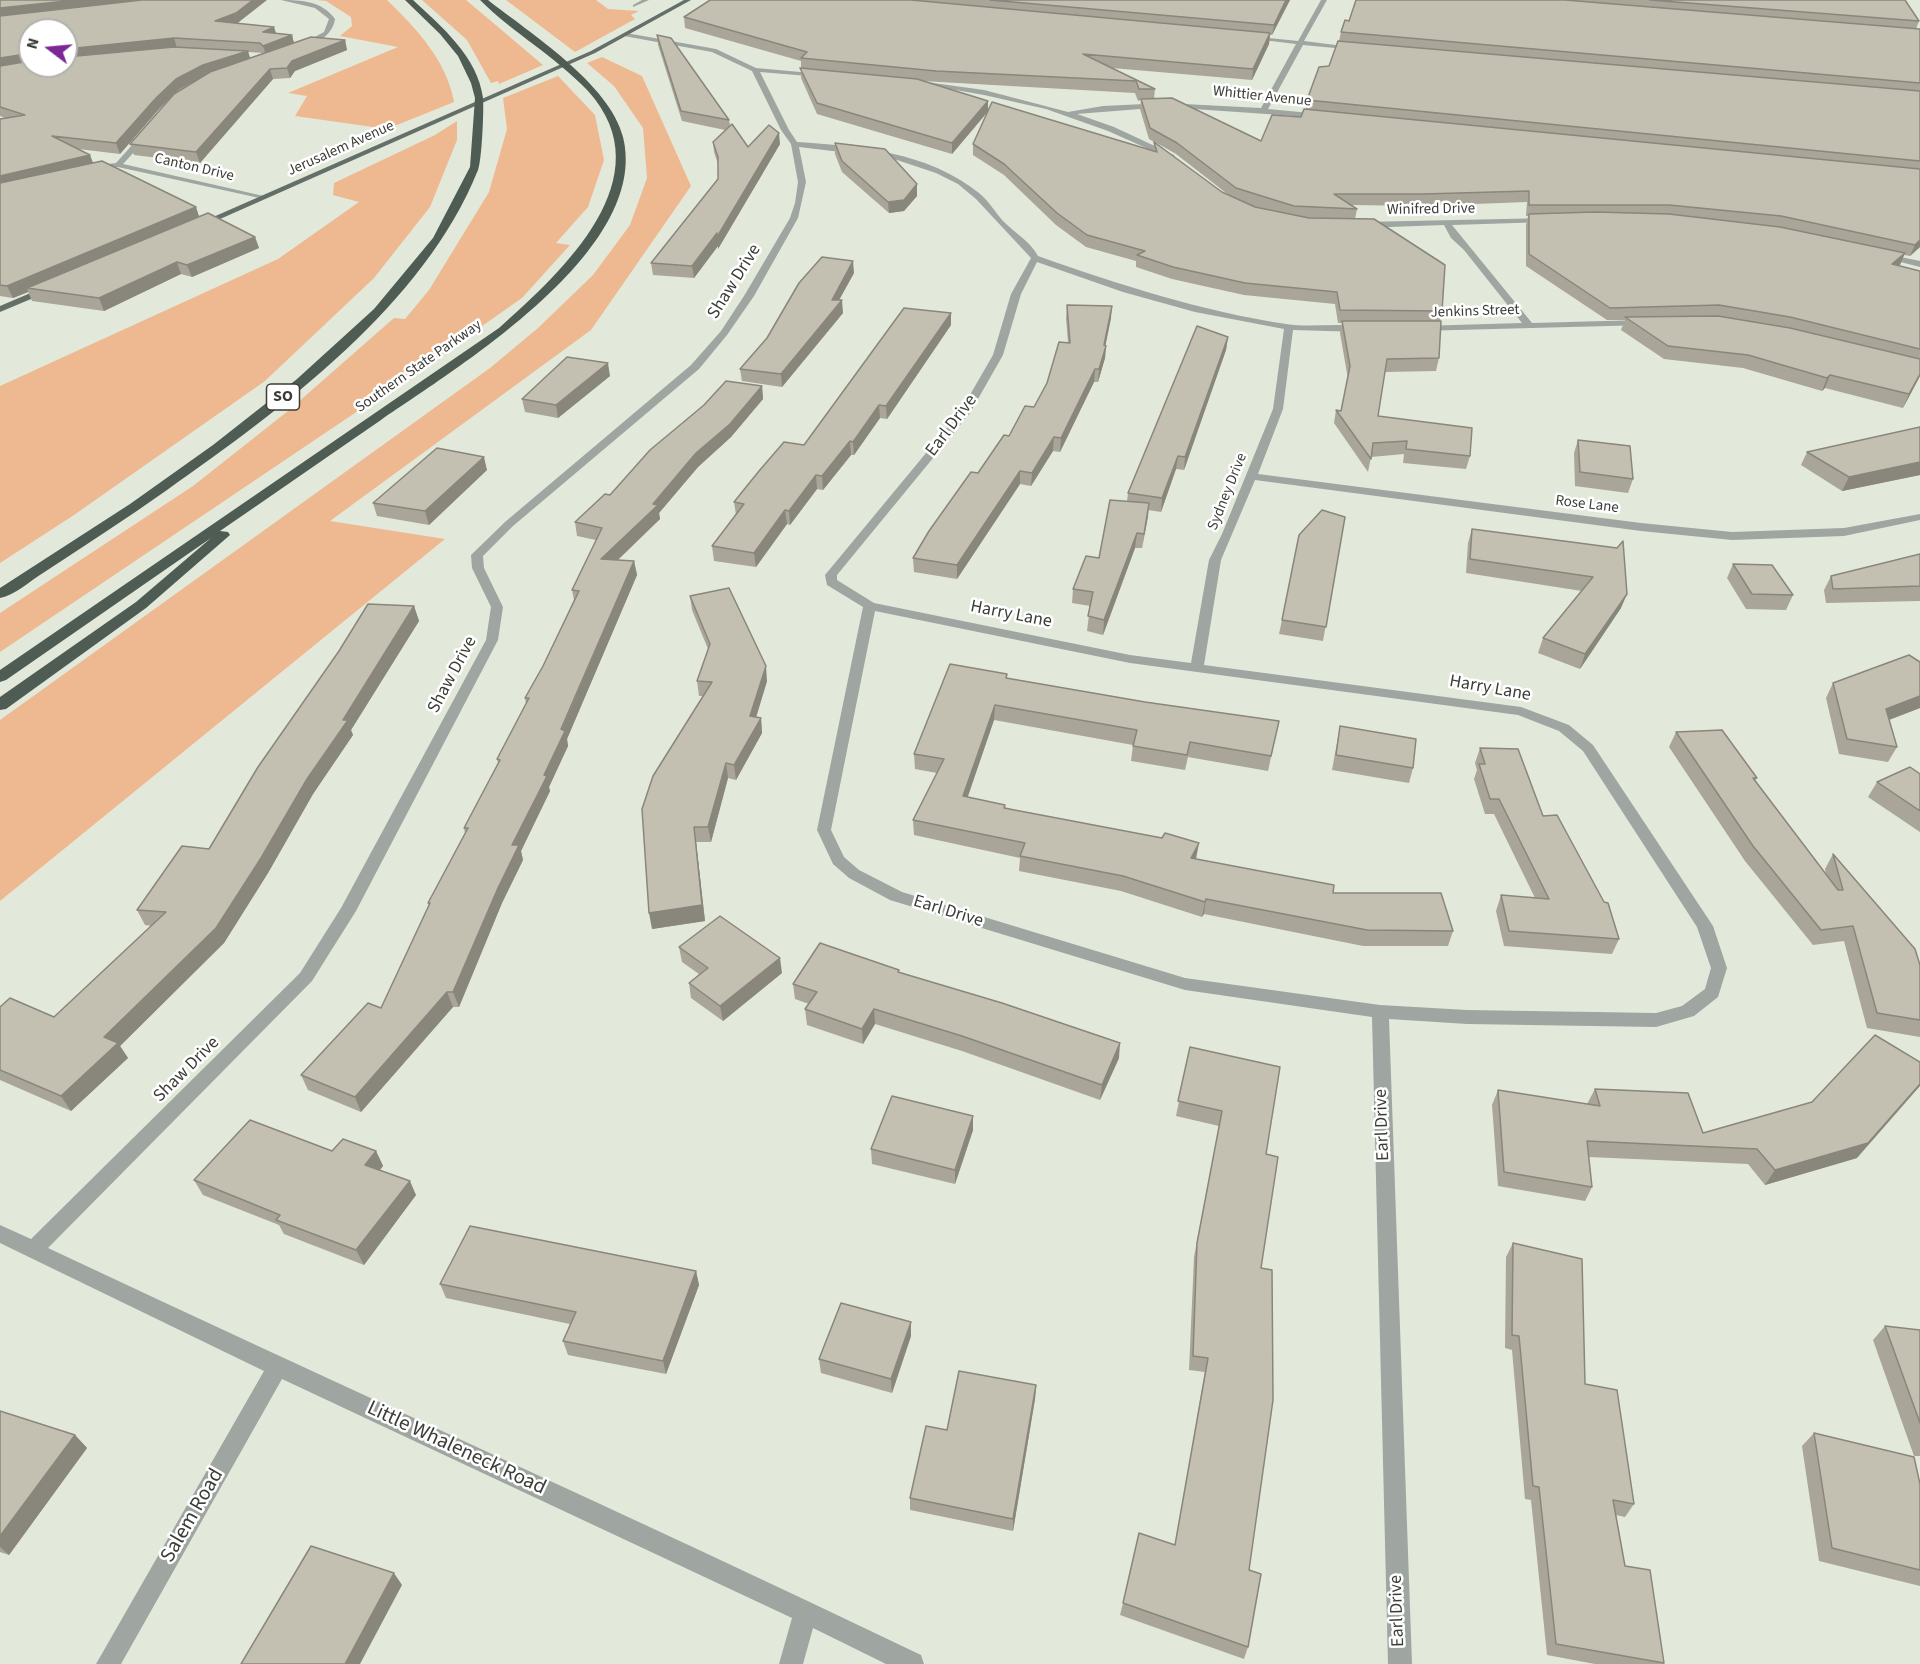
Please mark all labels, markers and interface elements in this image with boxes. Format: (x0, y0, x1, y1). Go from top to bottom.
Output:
north arrow (18, 18, 78, 78)
text: N (21, 35, 45, 52)
street label: Whittier Avenue (1212, 83, 1312, 111)
street label: Jerusalem Avenue (285, 117, 397, 181)
street label: Canton Drive (152, 150, 236, 186)
street label: Winifred Drive (1387, 200, 1475, 220)
street label: Shaw Drive (704, 241, 766, 323)
street label: Jenkins Street (1430, 301, 1520, 323)
street label: Southern State Parkway (353, 317, 485, 417)
road number: SO (266, 384, 300, 410)
street label: Earl Drive (922, 391, 982, 461)
street label: Sydney Drive (1204, 451, 1252, 533)
street label: Rose Lane (1554, 492, 1620, 518)
street label: Harry Lane (969, 597, 1053, 633)
street label: Shaw Drive (424, 633, 482, 717)
street label: Harry Lane (1448, 671, 1532, 707)
street label: Earl Drive (910, 891, 986, 933)
street label: Shaw Drive (150, 1033, 224, 1107)
street label: Earl Drive (1371, 1089, 1395, 1161)
street label: Little Whaleneck Road (363, 1396, 549, 1502)
street label: Salem Road (156, 1465, 230, 1567)
street label: Earl Drive (1386, 1575, 1410, 1647)

